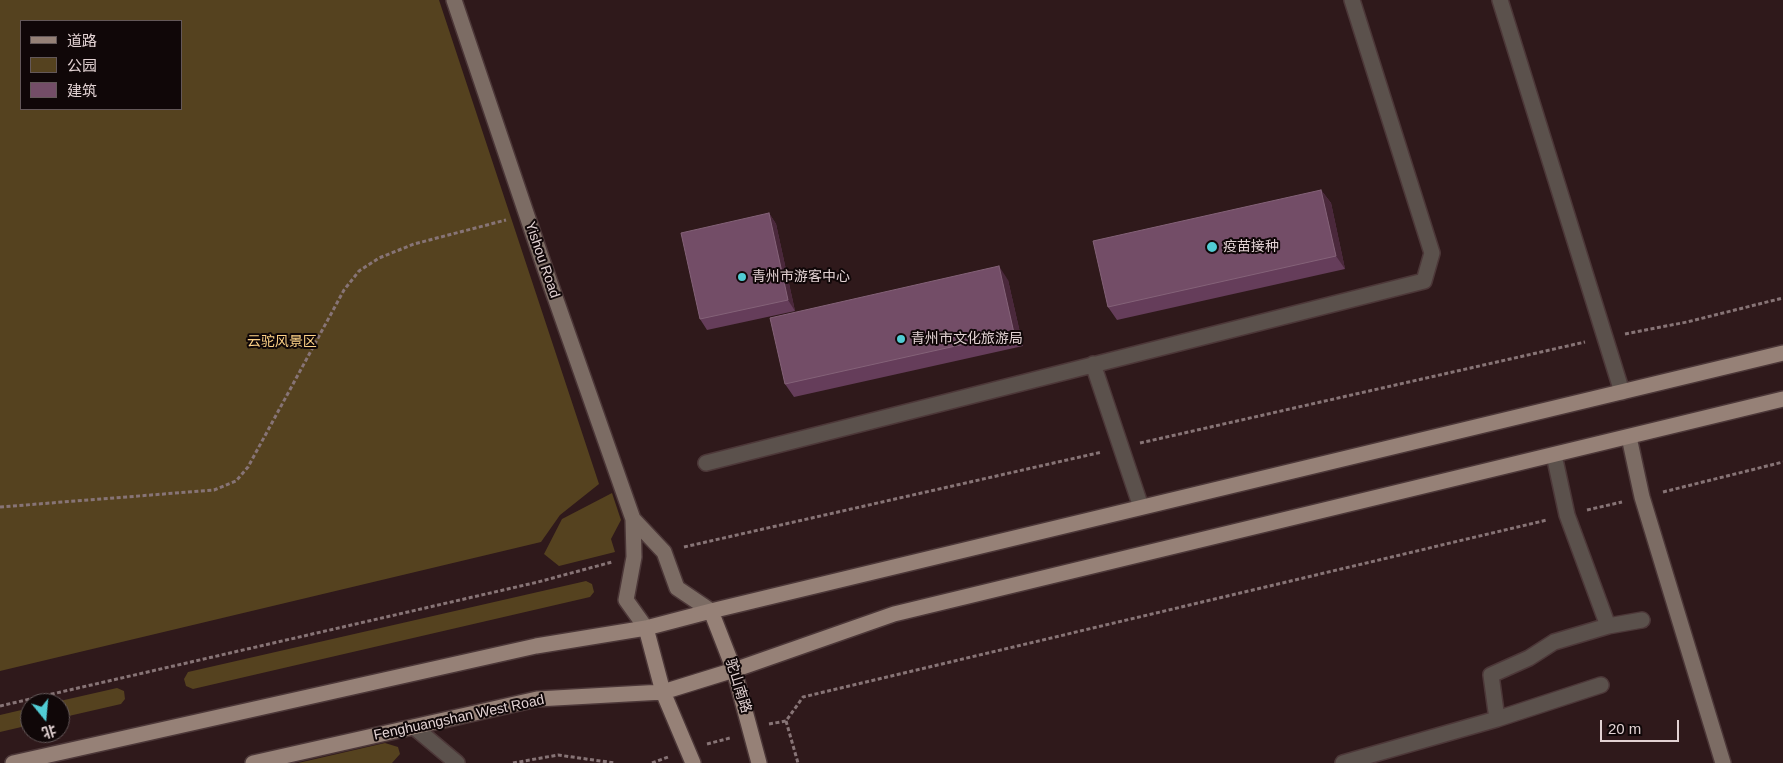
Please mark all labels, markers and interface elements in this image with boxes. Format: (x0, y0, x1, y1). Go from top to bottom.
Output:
legend (20, 20, 182, 110)
text: 道路 (67, 32, 97, 49)
text: 公园 (67, 57, 97, 74)
text: 建筑 (67, 82, 97, 99)
street label: Yishou Road (521, 220, 563, 300)
place label: 疫苗接种 (1223, 239, 1279, 255)
marker: 疫苗接种 (1205, 240, 1219, 254)
place label: 青州市游客中心 (752, 269, 850, 285)
marker: 青州市游客中心 (736, 271, 748, 283)
place label: 青州市文化旅游局 (911, 331, 1023, 347)
marker: 青州市文化旅游局 (895, 333, 907, 345)
park label: 云驼风景区 (247, 334, 317, 350)
street label: 驼山南路 (722, 657, 754, 715)
street label: Fenghuangshan West Road (372, 692, 546, 744)
north arrow (20, 693, 70, 743)
scale bar (1603, 710, 1682, 742)
text: 20 m (1608, 720, 1641, 737)
text: 北 (40, 722, 58, 741)

